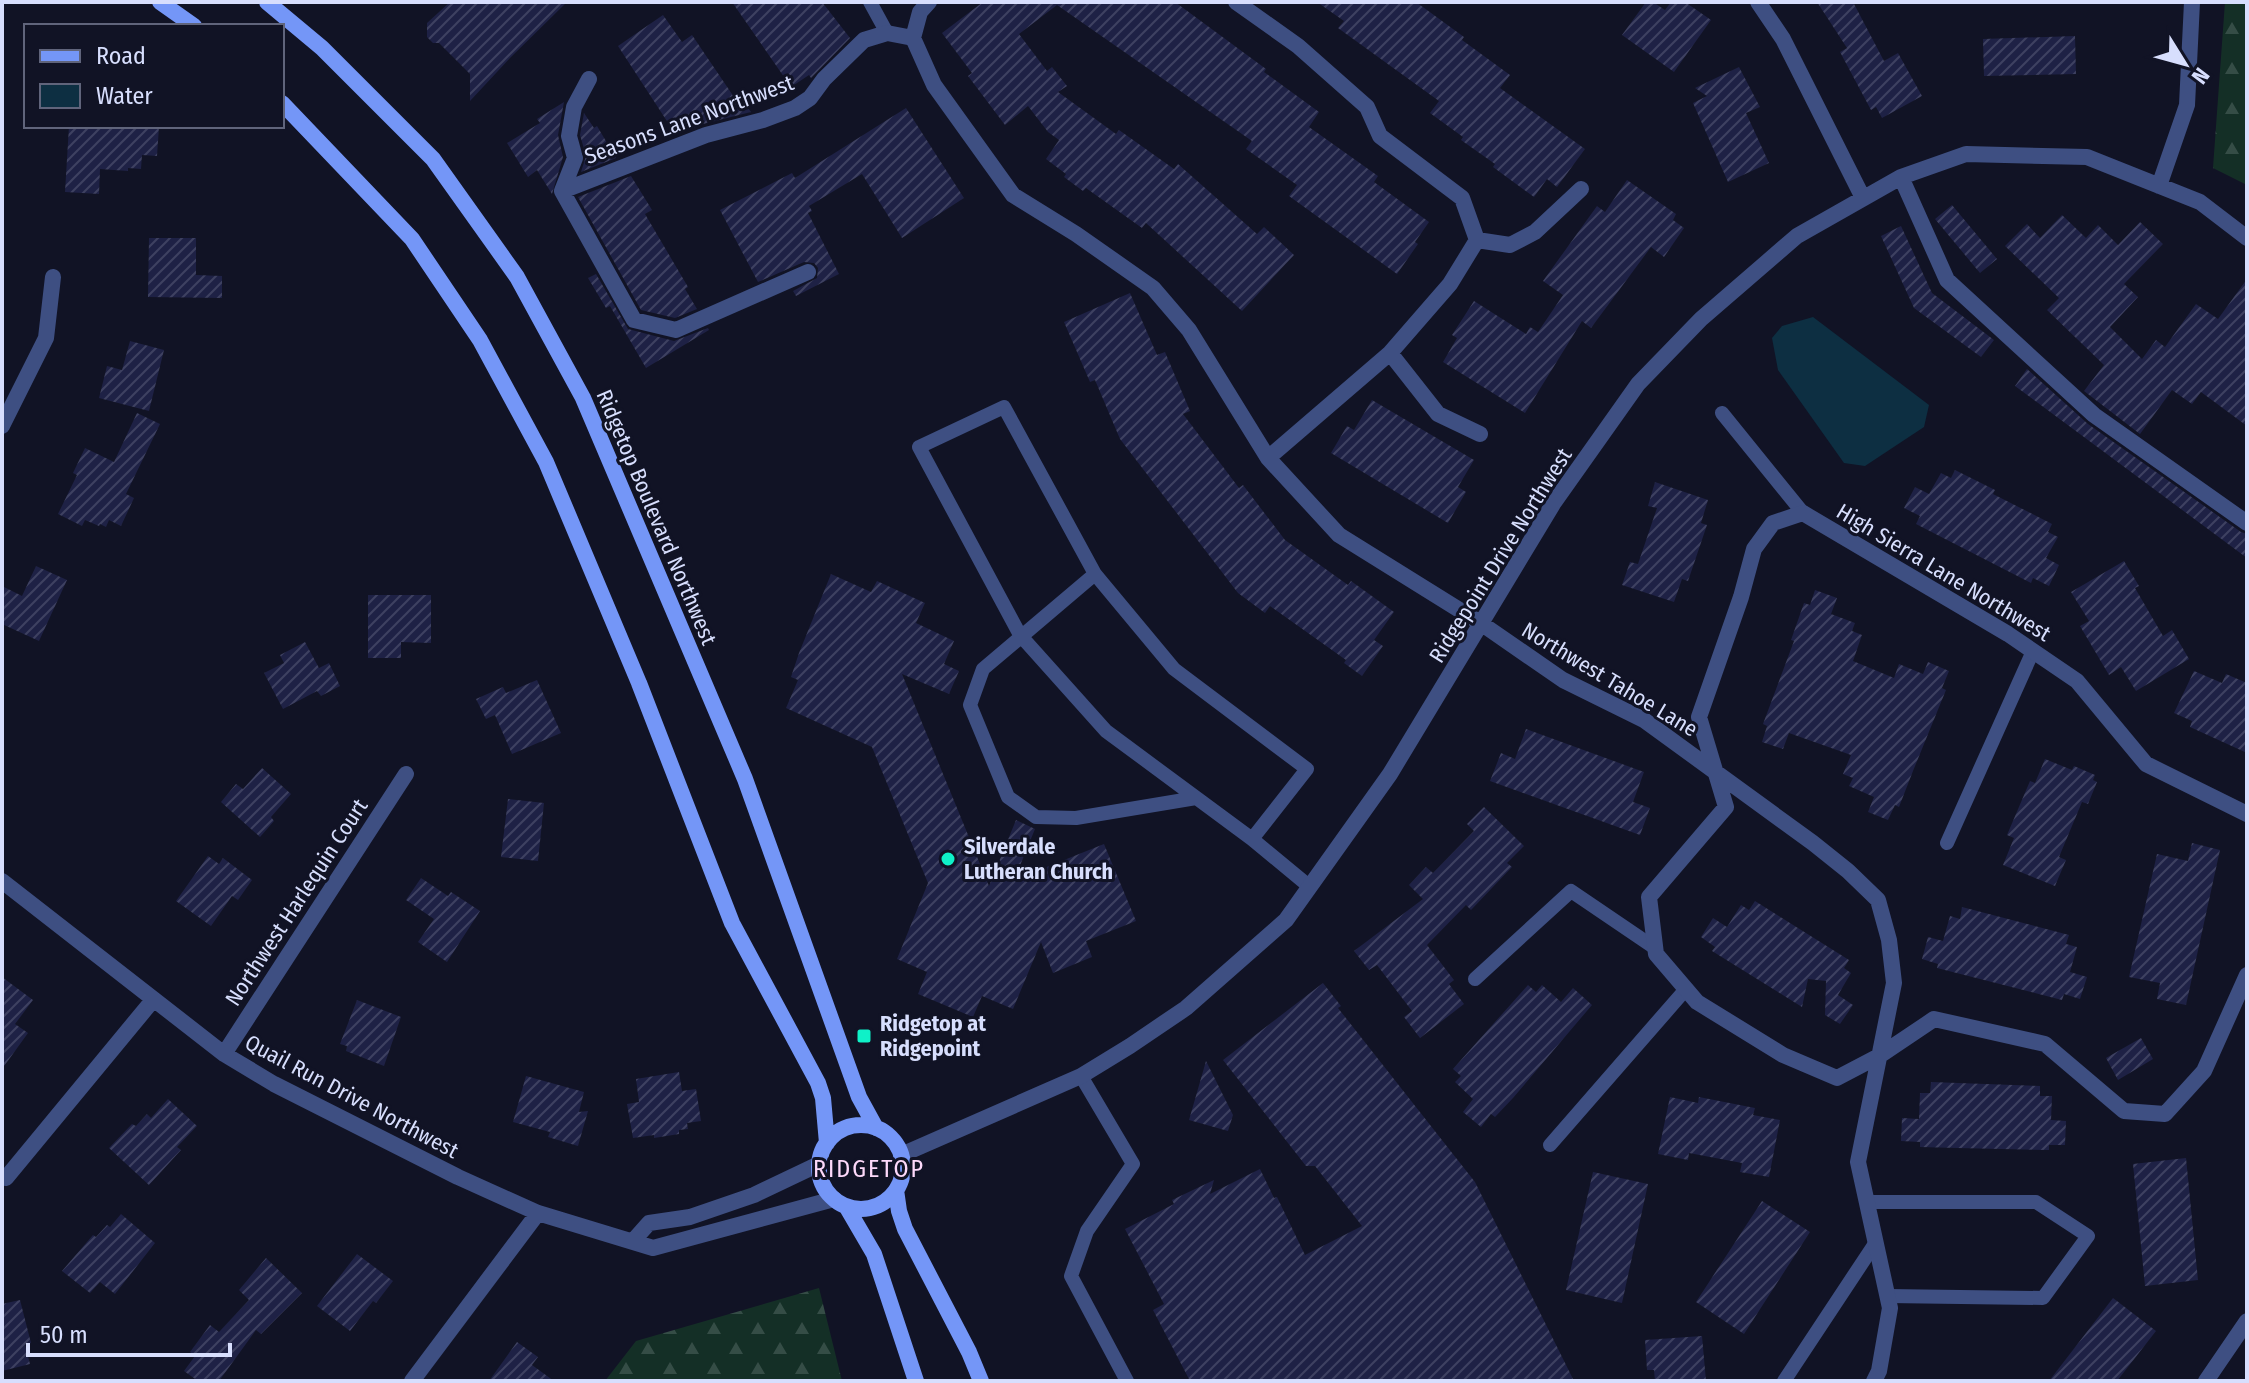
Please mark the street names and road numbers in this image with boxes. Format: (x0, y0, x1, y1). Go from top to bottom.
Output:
street label: Seasons Lane Northwest (581, 69, 798, 170)
street label: Ridgetop Boulevard Northwest (590, 386, 723, 650)
street label: Ridgepoint Drive Northwest (1423, 442, 1578, 668)
street label: High Sierra Lane Northwest (1832, 498, 2056, 648)
street label: Northwest Tahoe Lane (1517, 616, 1703, 743)
street label: Northwest Harlequin Court (219, 793, 374, 1011)
street label: Quail Run Drive Northwest (240, 1029, 464, 1165)

